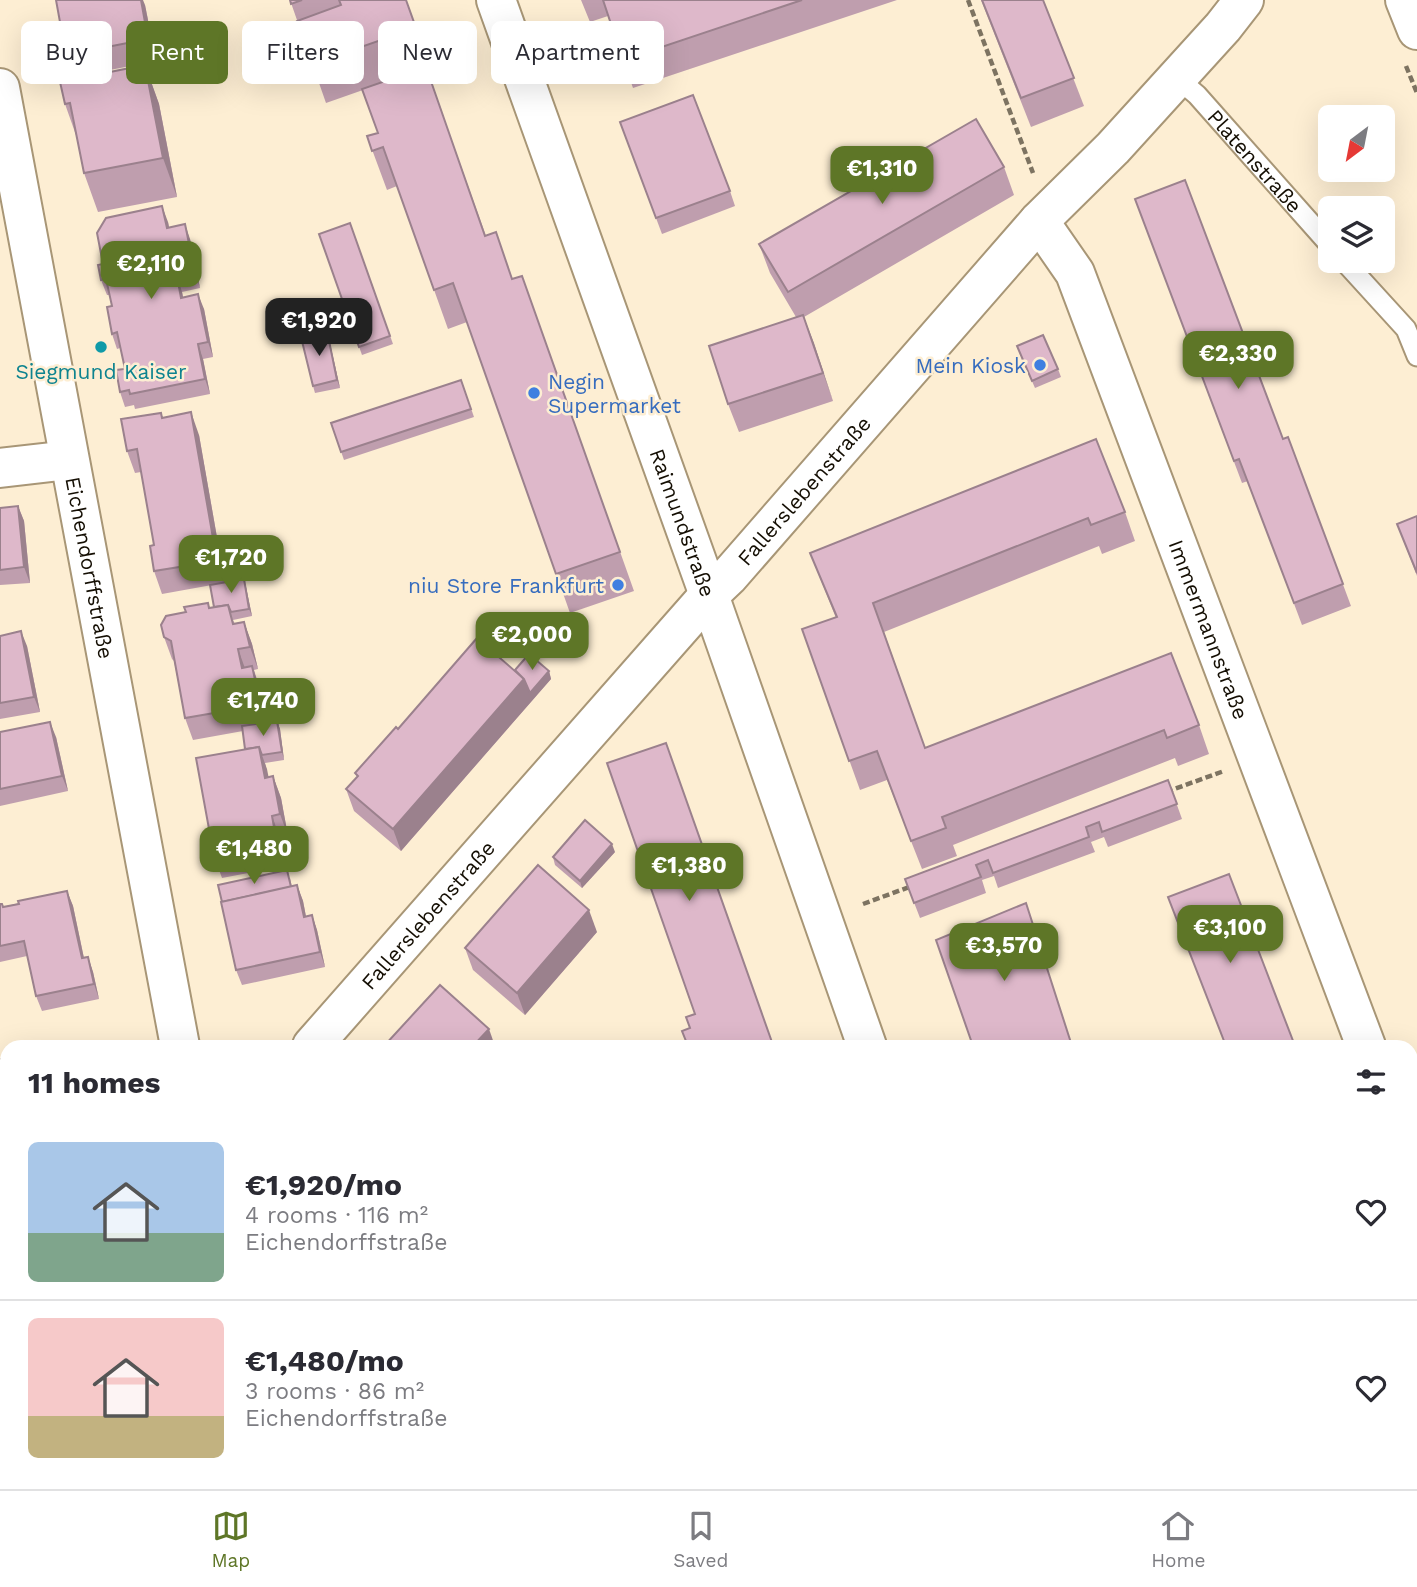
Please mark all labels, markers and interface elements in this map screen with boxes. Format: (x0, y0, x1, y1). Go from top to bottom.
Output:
chip: Buy (21, 21, 112, 84)
chip: Rent (126, 21, 228, 84)
chip: Filters (242, 21, 364, 84)
chip: New (378, 21, 477, 84)
chip: Apartment (491, 21, 664, 84)
street label: Platenstraße (1203, 104, 1308, 218)
north arrow (1318, 105, 1395, 182)
map controls (1318, 105, 1395, 273)
pin: €1,310 (825, 146, 939, 206)
text: €1,310 (846, 155, 918, 182)
button: layers (1318, 196, 1395, 273)
pin: €2,110 (94, 242, 208, 301)
text: €2,110 (117, 250, 185, 277)
pin: €1,920 (262, 298, 376, 358)
text: €1,920 (281, 307, 357, 334)
pin: €2,330 (1181, 332, 1295, 391)
marker: Siegmund Kaiser (93, 339, 109, 355)
text: €2,330 (1199, 340, 1277, 367)
place label: Mein Kiosk (915, 353, 1026, 378)
marker: Mein Kiosk (1032, 357, 1048, 373)
place label: Siegmund Kaiser (15, 359, 187, 384)
place label: Negin Supermarket (548, 369, 681, 418)
marker: Negin Supermarket (526, 385, 542, 401)
street label: Fallerslebenstraße (732, 411, 876, 570)
street label: Raimundstraße (645, 445, 721, 600)
street label: Eichendorffstraße (61, 474, 119, 661)
pin: €1,720 (174, 536, 288, 595)
street label: Immermannstraße (1164, 536, 1254, 723)
text: €1,720 (195, 544, 267, 571)
place label: niu Store Frankfurt (408, 573, 604, 598)
marker: niu Store Frankfurt (610, 577, 626, 593)
pin: €2,000 (475, 612, 589, 672)
text: €2,000 (492, 621, 572, 648)
pin: €1,740 (206, 678, 320, 738)
text: €1,740 (227, 687, 299, 714)
pin: €1,480 (197, 826, 311, 886)
text: €1,480 (216, 835, 292, 862)
street label: Fallerslebenstraße (356, 835, 500, 994)
pin: €1,380 (632, 844, 746, 903)
text: €1,380 (651, 852, 727, 879)
pin: €3,100 (1173, 906, 1287, 965)
text: €3,100 (1193, 914, 1267, 941)
pin: €3,570 (947, 923, 1061, 983)
text: €3,570 (965, 932, 1043, 959)
icon: filters (1352, 1063, 1390, 1101)
text: 11 homes (28, 1065, 161, 1100)
text: €1,920/mo (245, 1167, 402, 1202)
icon: home (84, 1170, 168, 1254)
icon: heart (1352, 1193, 1390, 1231)
text: 4 rooms · 116 m² (245, 1202, 428, 1229)
text: Eichendorffstraße (245, 1229, 447, 1256)
text: €1,480/mo (245, 1343, 404, 1378)
icon: home (84, 1346, 168, 1430)
icon: heart (1352, 1369, 1390, 1407)
text: 3 rooms · 86 m² (245, 1378, 424, 1405)
text: Eichendorffstraße (245, 1405, 447, 1432)
tab: Map (211, 1507, 250, 1572)
tab: Saved (673, 1507, 728, 1572)
tab: Home (1151, 1507, 1206, 1572)

